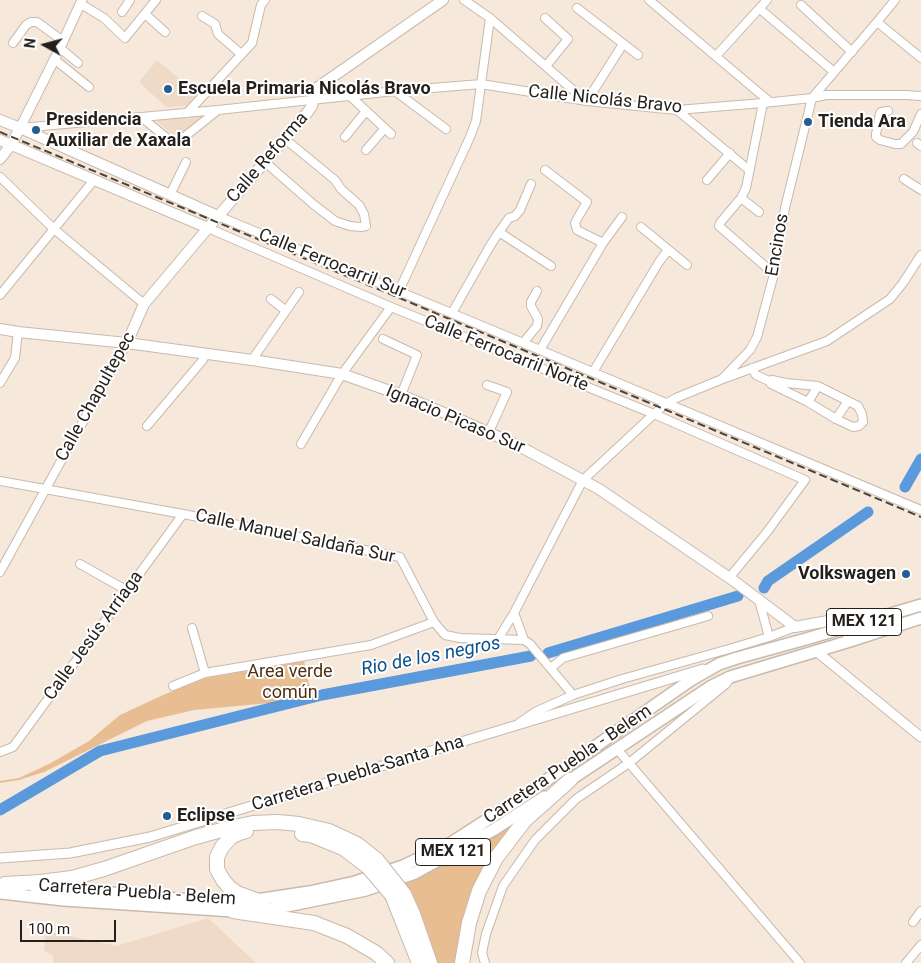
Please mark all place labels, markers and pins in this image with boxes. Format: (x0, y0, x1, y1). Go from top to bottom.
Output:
place label: Escuela Primaria Nicolás Bravo (178, 78, 431, 100)
marker: Escuela Primaria Nicolás Bravo (162, 83, 174, 95)
place label: Presidencia Auxiliar de Xaxala (46, 109, 191, 152)
place label: Tienda Ara (818, 111, 906, 133)
marker: Tienda Ara (802, 116, 814, 128)
marker: Presidencia Auxiliar de Xaxala (30, 124, 42, 136)
place label: Volkswagen (798, 563, 896, 585)
marker: Volkswagen (900, 568, 912, 580)
place label: Eclipse (177, 805, 235, 827)
marker: Eclipse (161, 810, 173, 822)

